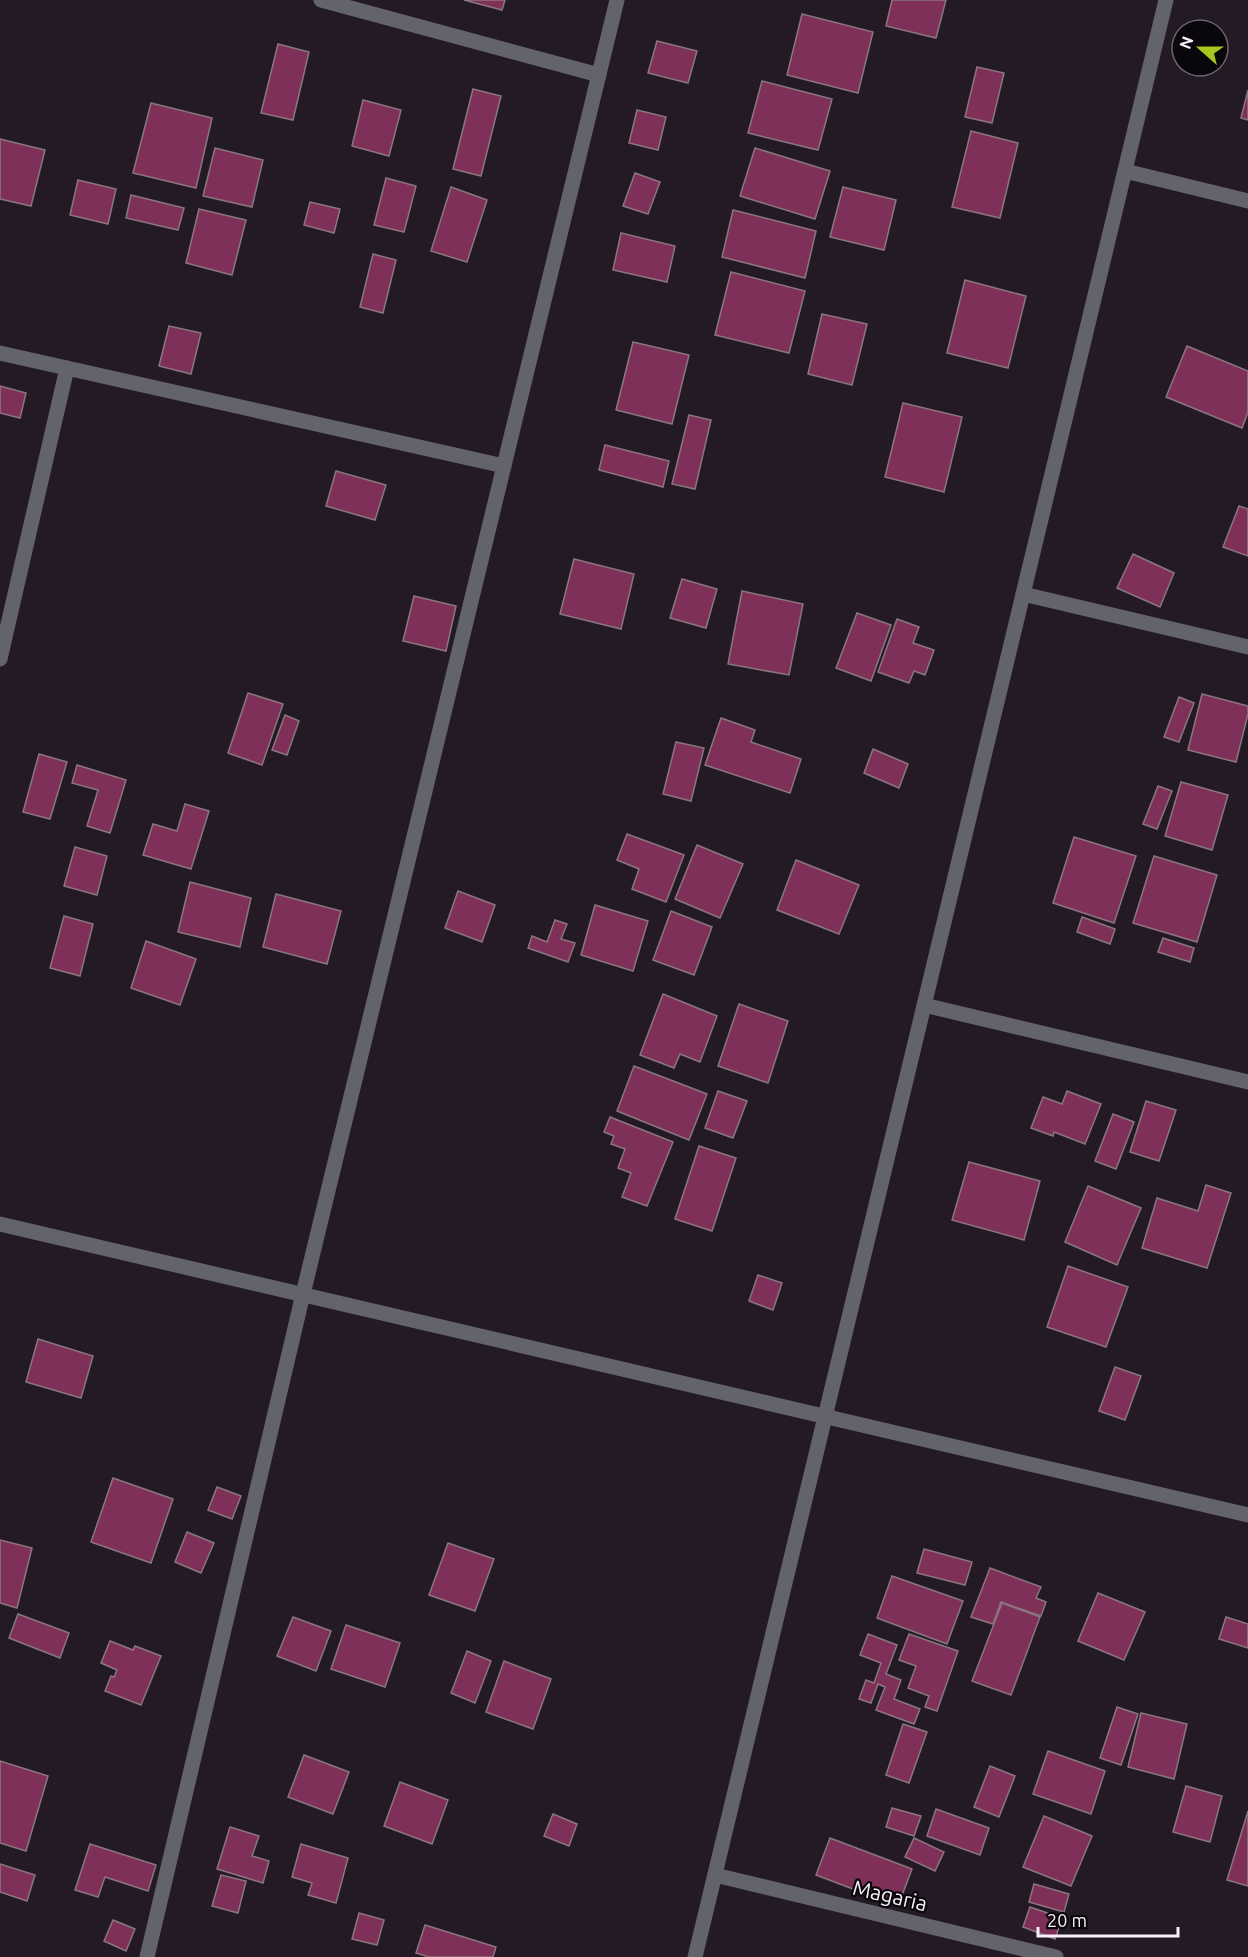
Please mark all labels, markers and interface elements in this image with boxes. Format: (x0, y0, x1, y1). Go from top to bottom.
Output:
north arrow (1170, 18, 1230, 78)
text: N (1175, 34, 1197, 51)
street label: Magaria (851, 1875, 930, 1915)
scale bar (1038, 1900, 1178, 1938)
text: 20 m (1047, 1910, 1087, 1930)

